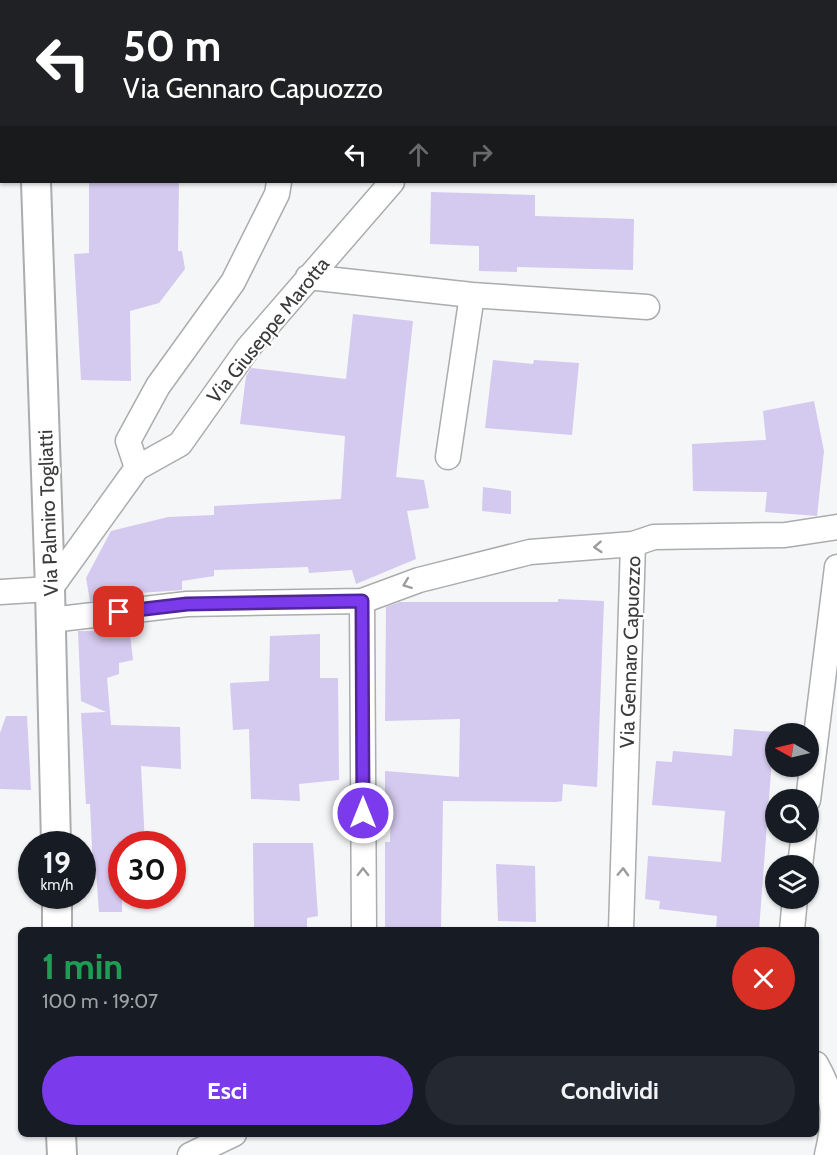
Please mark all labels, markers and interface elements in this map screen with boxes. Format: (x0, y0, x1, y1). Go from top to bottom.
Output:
text: 50 m (123, 20, 221, 72)
icon: left (24, 24, 102, 102)
text: Via Gennaro Capuozzo (123, 72, 383, 105)
icon: left (339, 138, 372, 171)
icon: ahead (402, 138, 435, 171)
icon: right (465, 138, 498, 171)
street label: Via Giuseppe Marotta (202, 252, 334, 408)
street label: Via Palmiro Togliatti (33, 429, 63, 597)
one-way arrow (593, 540, 602, 553)
street label: Via Gennaro Capuozzo (615, 555, 645, 749)
one-way arrow (402, 577, 413, 589)
pin (93, 586, 144, 637)
icon: arrive (102, 595, 135, 628)
north arrow (765, 723, 819, 777)
map controls (765, 723, 819, 909)
position arrow (331, 781, 395, 845)
button: search (765, 789, 819, 843)
speed limit sign: 30 (108, 831, 186, 909)
text: 19 (43, 844, 71, 881)
button: layers (765, 855, 819, 909)
one-way arrow (357, 867, 369, 876)
one-way arrow (616, 867, 629, 876)
text: km/h (41, 876, 73, 894)
text: 1 min (42, 944, 123, 988)
button: close (732, 947, 795, 1010)
text: 100 m · 19:07 (42, 989, 158, 1013)
button: Esci (42, 1056, 413, 1125)
button: Condividi (425, 1056, 795, 1125)

